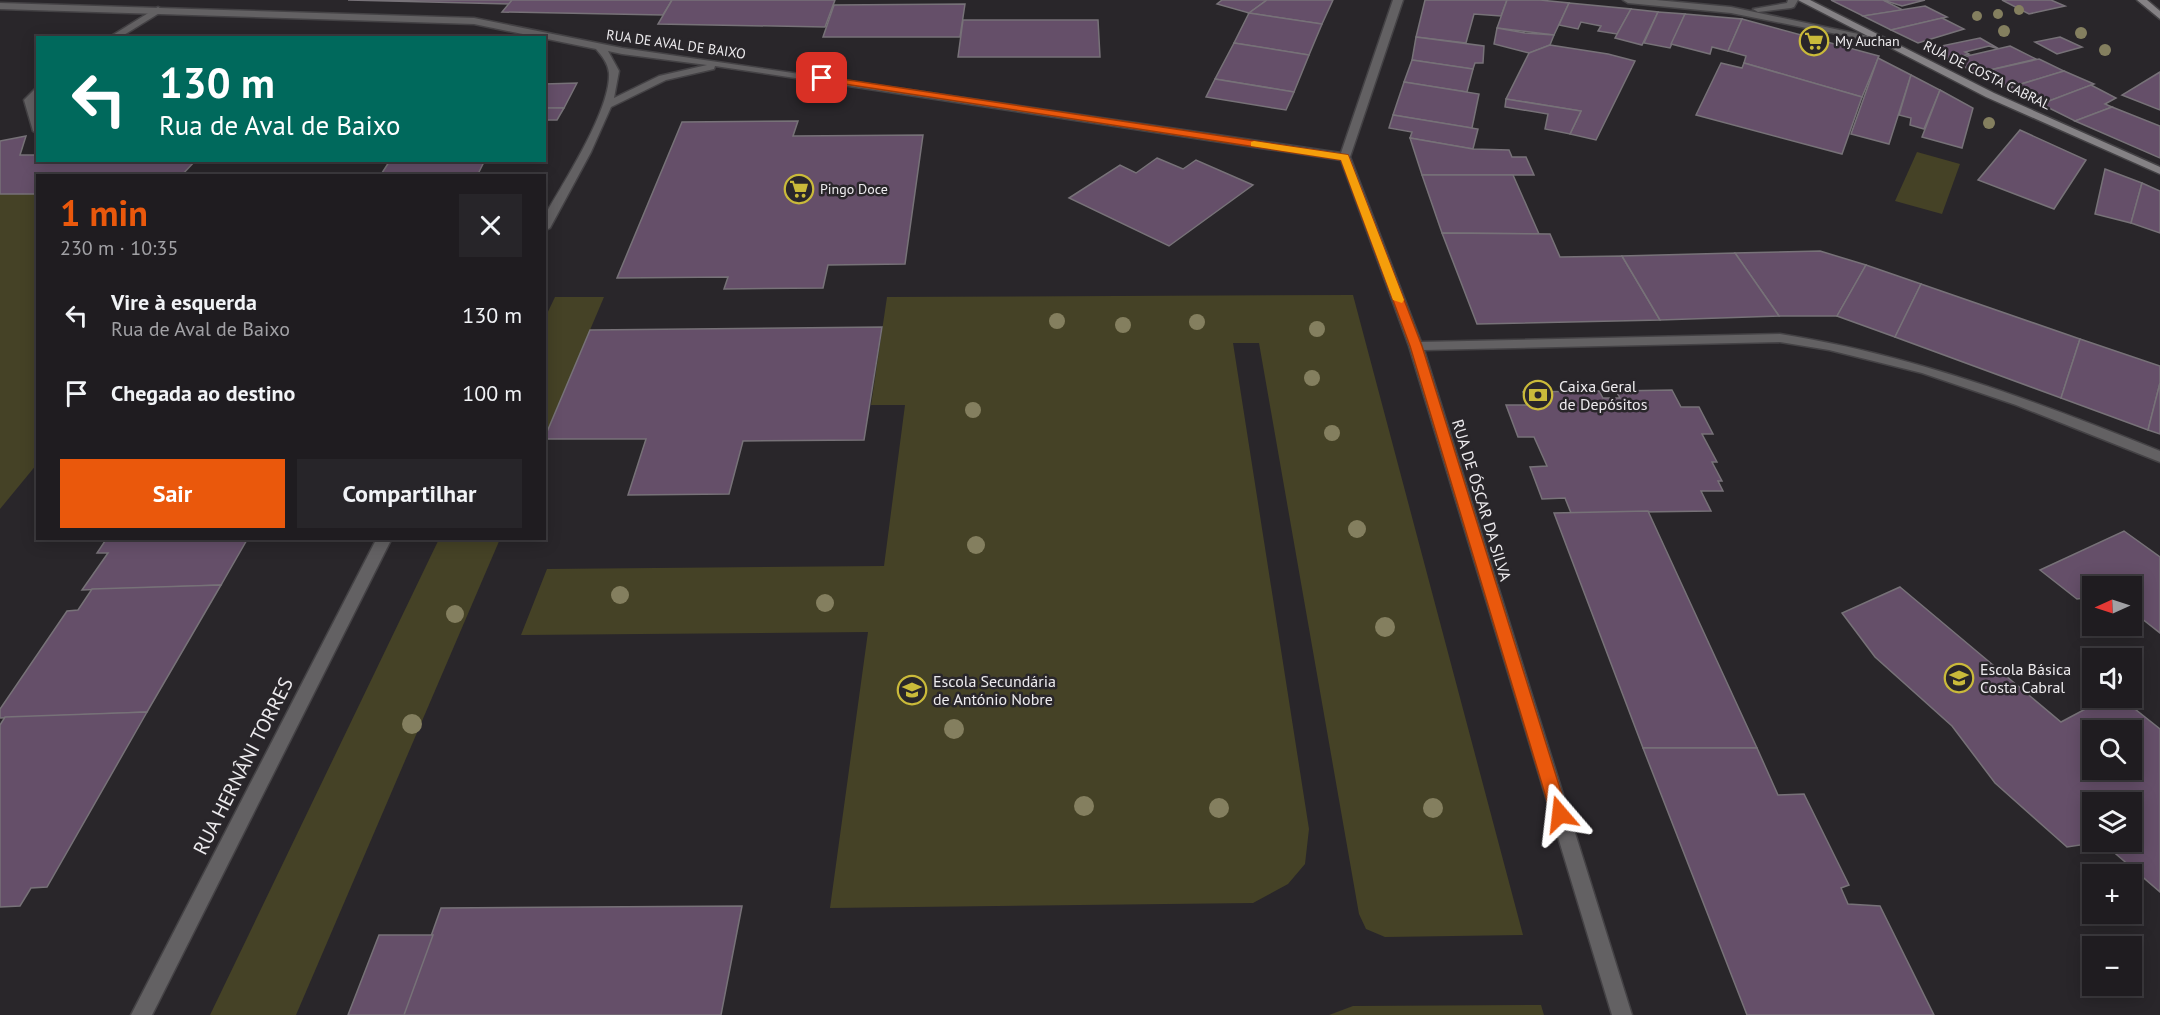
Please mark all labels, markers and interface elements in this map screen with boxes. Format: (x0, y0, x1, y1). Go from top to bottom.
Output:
street label: RUA DE AVAL DE BAIXO (605, 25, 747, 63)
supermarket icon: My Auchan (1798, 25, 1830, 57)
place label: My Auchan (1835, 32, 1900, 50)
street label: RUA DE COSTA CABRAL (1920, 36, 2054, 114)
pin (796, 52, 847, 103)
text: 130 m (159, 55, 275, 110)
icon: left (60, 60, 138, 138)
icon: arrive (805, 61, 838, 94)
text: Rua de Aval de Baixo (159, 108, 400, 142)
supermarket icon: Pingo Doce (783, 173, 815, 205)
place label: Pingo Doce (820, 180, 888, 198)
text: 1 min (60, 189, 148, 236)
button: close (459, 194, 522, 257)
text: 230 m · 10:35 (60, 235, 178, 261)
text: Vire à esquerda (111, 288, 257, 316)
icon: left (60, 299, 93, 332)
text: 130 m (462, 301, 522, 329)
text: Rua de Aval de Baixo (111, 316, 290, 342)
place label: Caixa Geral de Depósitos (1559, 376, 1648, 414)
icon: arrive (60, 377, 93, 410)
text: Chegada ao destino (111, 379, 295, 407)
text: 100 m (462, 379, 522, 407)
bank icon: Caixa Geral de Depósitos (1522, 379, 1554, 411)
street label: RUA DE ÓSCAR DA SILVA (1448, 417, 1516, 584)
button: Sair (60, 459, 285, 528)
button: Compartilhar (297, 459, 522, 528)
north arrow (2082, 576, 2142, 636)
map controls (2082, 576, 2142, 996)
button: sound (2082, 648, 2142, 708)
place label: Escola Básica Costa Cabral (1980, 659, 2071, 697)
school or university icon: Escola Básica Costa Cabral (1943, 662, 1975, 694)
place label: Escola Secundária de António Nobre (933, 671, 1056, 709)
street label: RUA HERNÂNI TORRES (187, 673, 299, 859)
school or university icon: Escola Secundária de António Nobre (896, 674, 928, 706)
button: search (2082, 720, 2142, 780)
position arrow (1528, 782, 1592, 846)
button: layers (2082, 792, 2142, 852)
button: + (2082, 864, 2142, 924)
button: − (2082, 936, 2142, 996)

